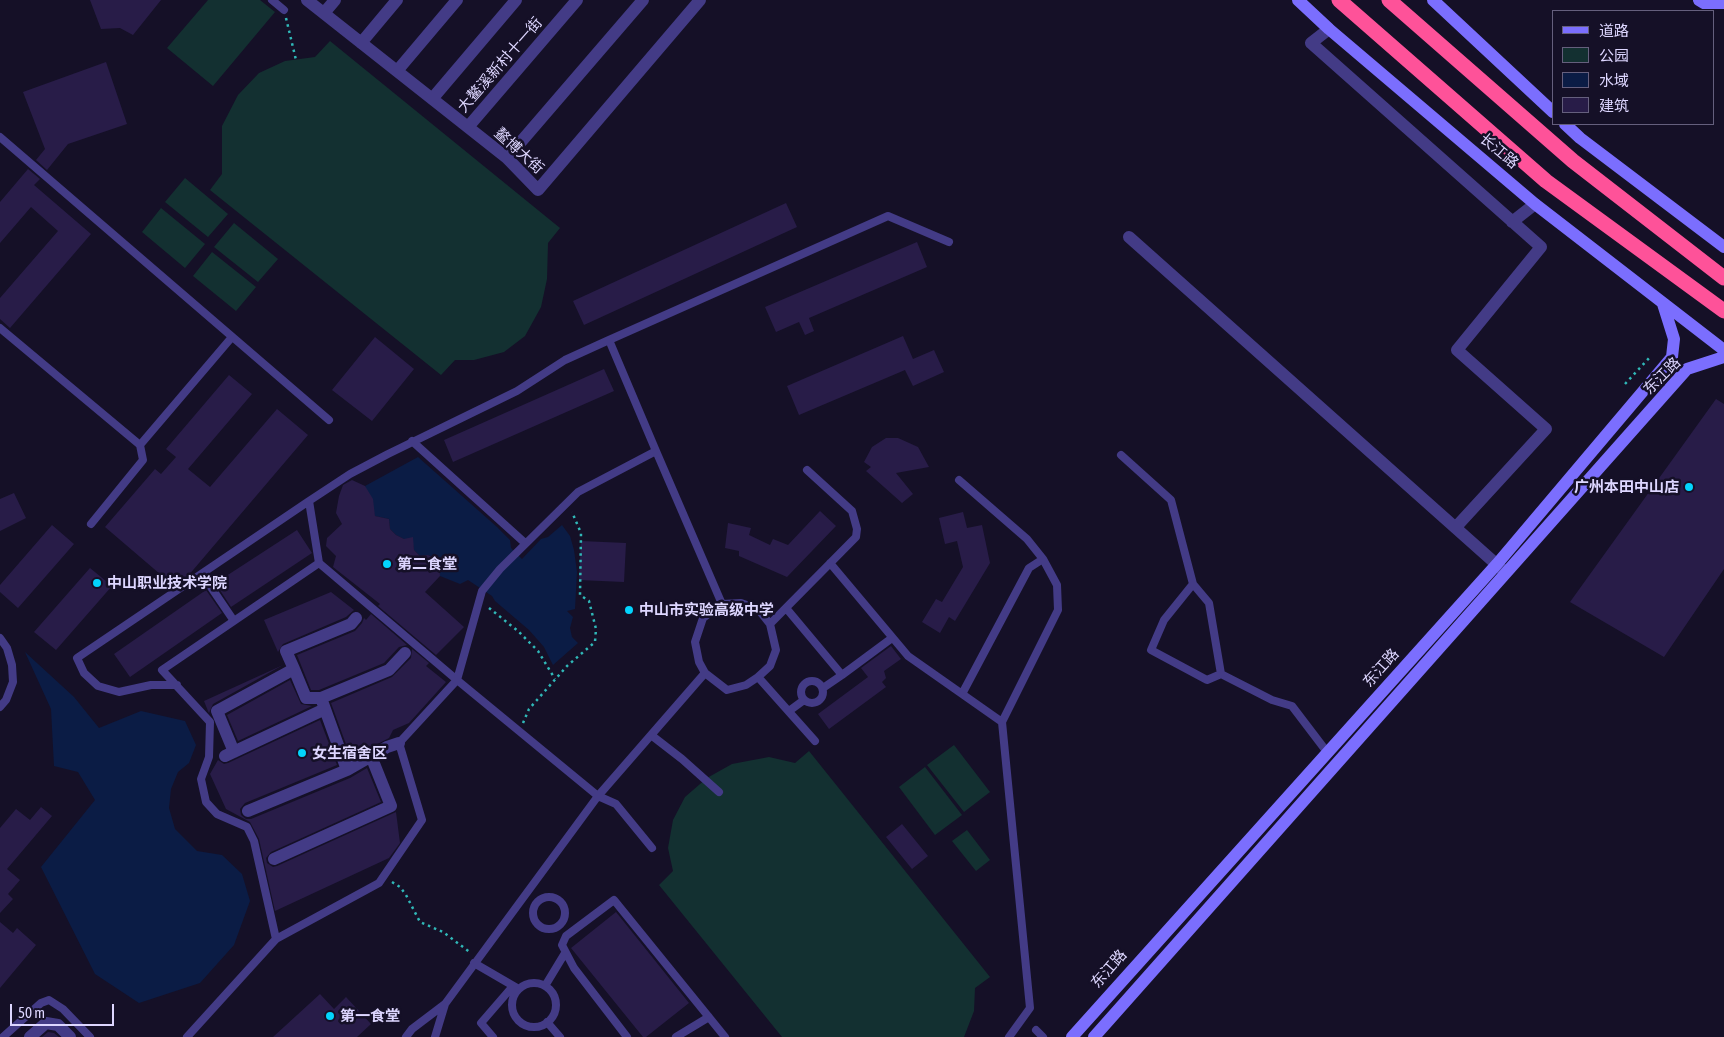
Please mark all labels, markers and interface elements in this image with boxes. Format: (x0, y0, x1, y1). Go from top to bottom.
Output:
legend (1552, 10, 1714, 125)
street label: 大鳌溪新村十一街 (454, 14, 546, 116)
text: 道路 (1599, 22, 1629, 39)
text: 公园 (1599, 47, 1629, 64)
text: 水域 (1599, 72, 1629, 89)
text: 建筑 (1599, 97, 1629, 114)
street label: 鳌博大街 (491, 124, 547, 178)
street label: 长江路 (1476, 130, 1522, 172)
street label: 东江路 (1640, 354, 1684, 398)
place label: 广州本田中山店 (1574, 478, 1679, 496)
marker: 广州本田中山店 (1683, 481, 1695, 493)
place label: 第二食堂 (397, 555, 457, 573)
marker: 第二食堂 (381, 558, 393, 570)
place label: 中山职业技术学院 (107, 574, 227, 592)
marker: 中山职业技术学院 (91, 577, 103, 589)
place label: 中山市实验高级中学 (639, 601, 774, 619)
marker: 中山市实验高级中学 (623, 604, 635, 616)
street label: 东江路 (1359, 645, 1403, 691)
place label: 女生宿舍区 (312, 744, 387, 762)
marker: 女生宿舍区 (296, 747, 308, 759)
street label: 东江路 (1087, 946, 1131, 992)
scale bar (12, 994, 116, 1026)
text: 50 m (18, 1004, 45, 1021)
place label: 第一食堂 (340, 1007, 400, 1025)
marker: 第一食堂 (324, 1010, 336, 1022)

